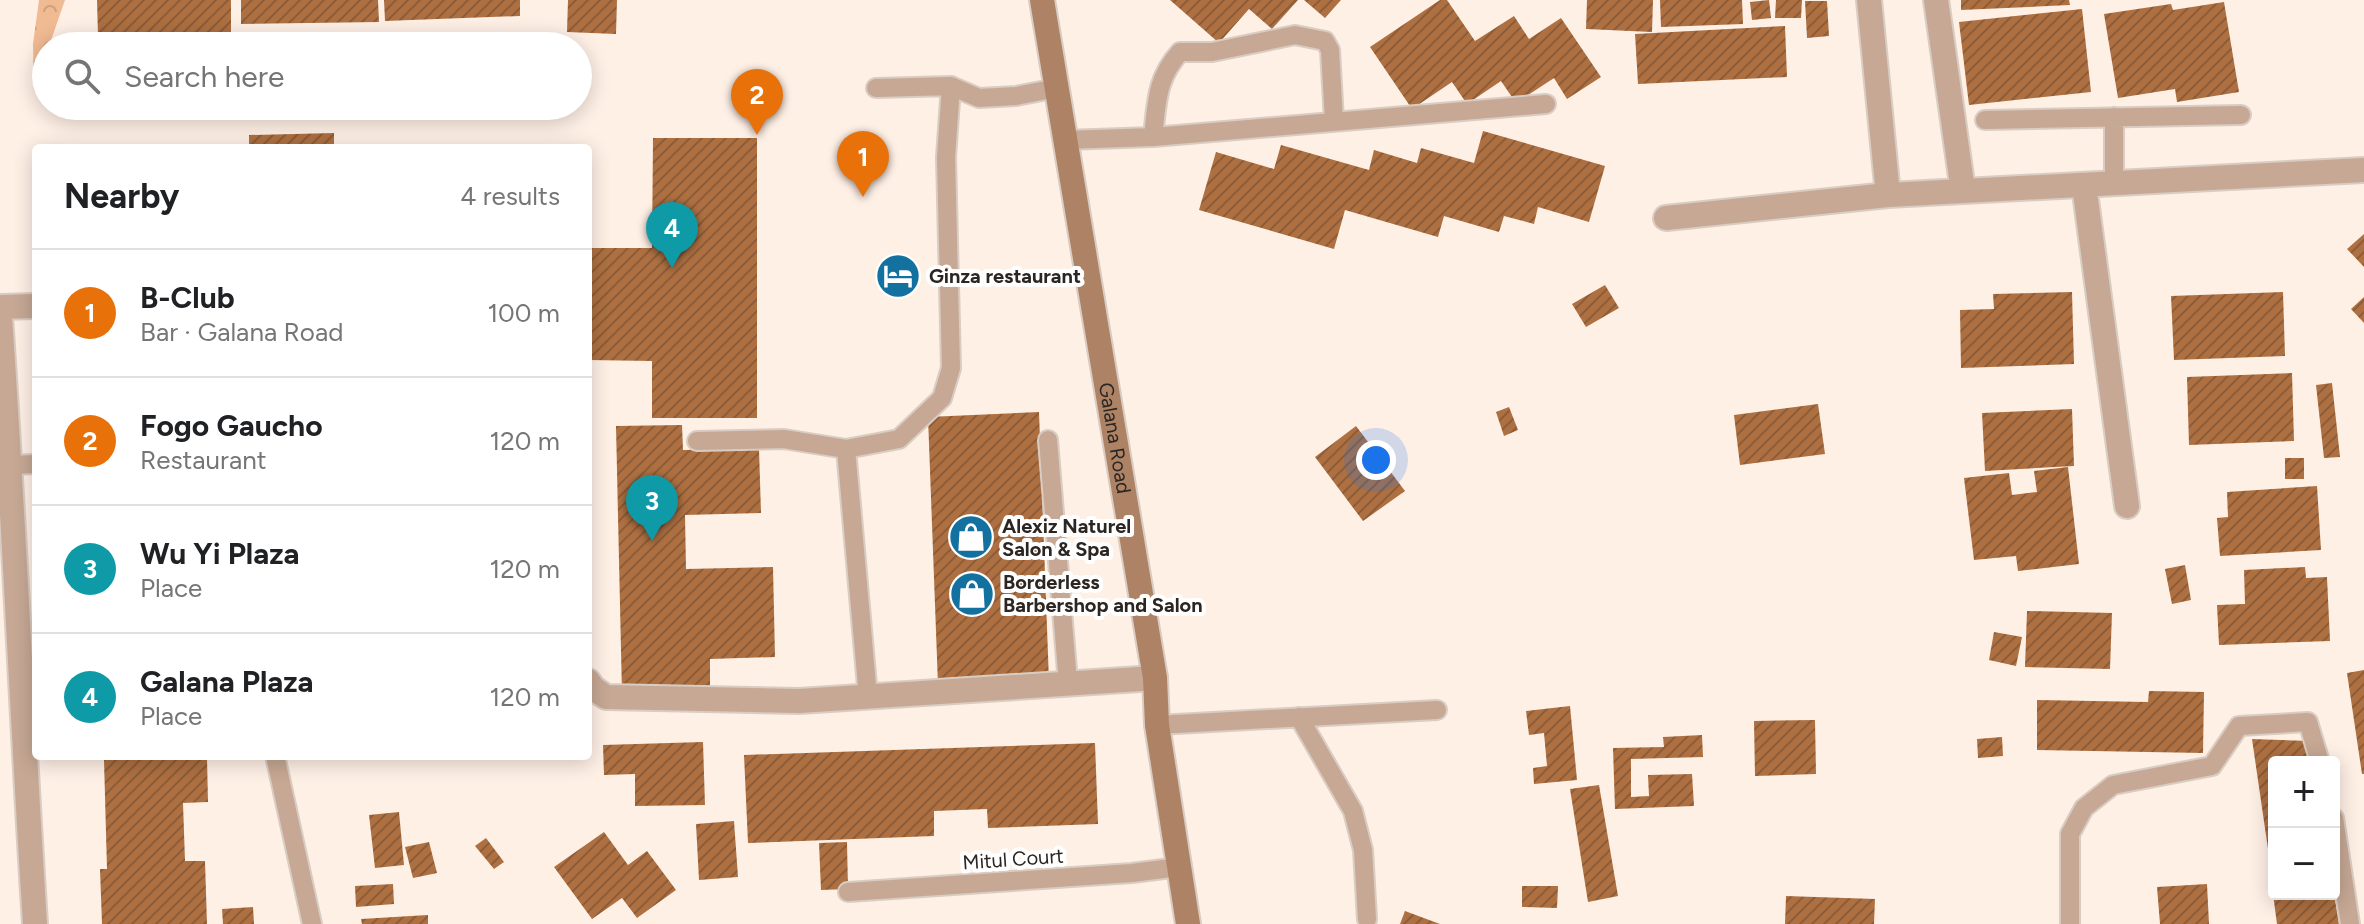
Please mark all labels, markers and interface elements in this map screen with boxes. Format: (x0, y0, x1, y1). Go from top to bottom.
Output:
search box (32, 32, 592, 120)
icon: search (60, 54, 104, 98)
text: Search here (124, 58, 284, 95)
pin: 2 (731, 69, 783, 135)
pin: 1 (837, 131, 889, 197)
text: Nearby (64, 176, 179, 217)
text: 4 results (460, 180, 560, 212)
pin: 4 (646, 202, 698, 268)
hotel icon: Ginza restaurant (874, 252, 922, 300)
place label: Ginza restaurant (929, 264, 1081, 288)
text: B-Club (140, 279, 235, 316)
text: 1 (85, 297, 95, 329)
text: 100 m (487, 297, 560, 329)
text: Bar · Galana Road (140, 316, 343, 348)
street label: Galana Road (1094, 381, 1136, 495)
text: Fogo Gaucho (140, 407, 323, 444)
text: 2 (82, 425, 98, 457)
text: 120 m (490, 425, 560, 457)
your location (1356, 440, 1396, 480)
text: Restaurant (140, 444, 267, 476)
pin: 3 (626, 475, 678, 541)
shop icon: Alexiz Naturel Salon & Spa (947, 513, 995, 561)
place label: Alexiz Naturel Salon & Spa (1002, 514, 1131, 561)
text: Wu Yi Plaza (140, 535, 300, 572)
text: 3 (83, 553, 97, 585)
text: 120 m (490, 553, 560, 585)
shop icon: Borderless Barbershop and Salon (948, 570, 996, 618)
place label: Borderless Barbershop and Salon (1003, 570, 1203, 617)
text: Place (140, 572, 202, 604)
text: Galana Plaza (140, 663, 314, 700)
text: 4 (82, 681, 98, 713)
text: 120 m (490, 681, 560, 713)
text: Place (140, 700, 202, 732)
map controls (2268, 756, 2340, 900)
button: + (2268, 756, 2340, 828)
button: − (2268, 828, 2340, 900)
street label: Mitul Court (962, 844, 1064, 874)

